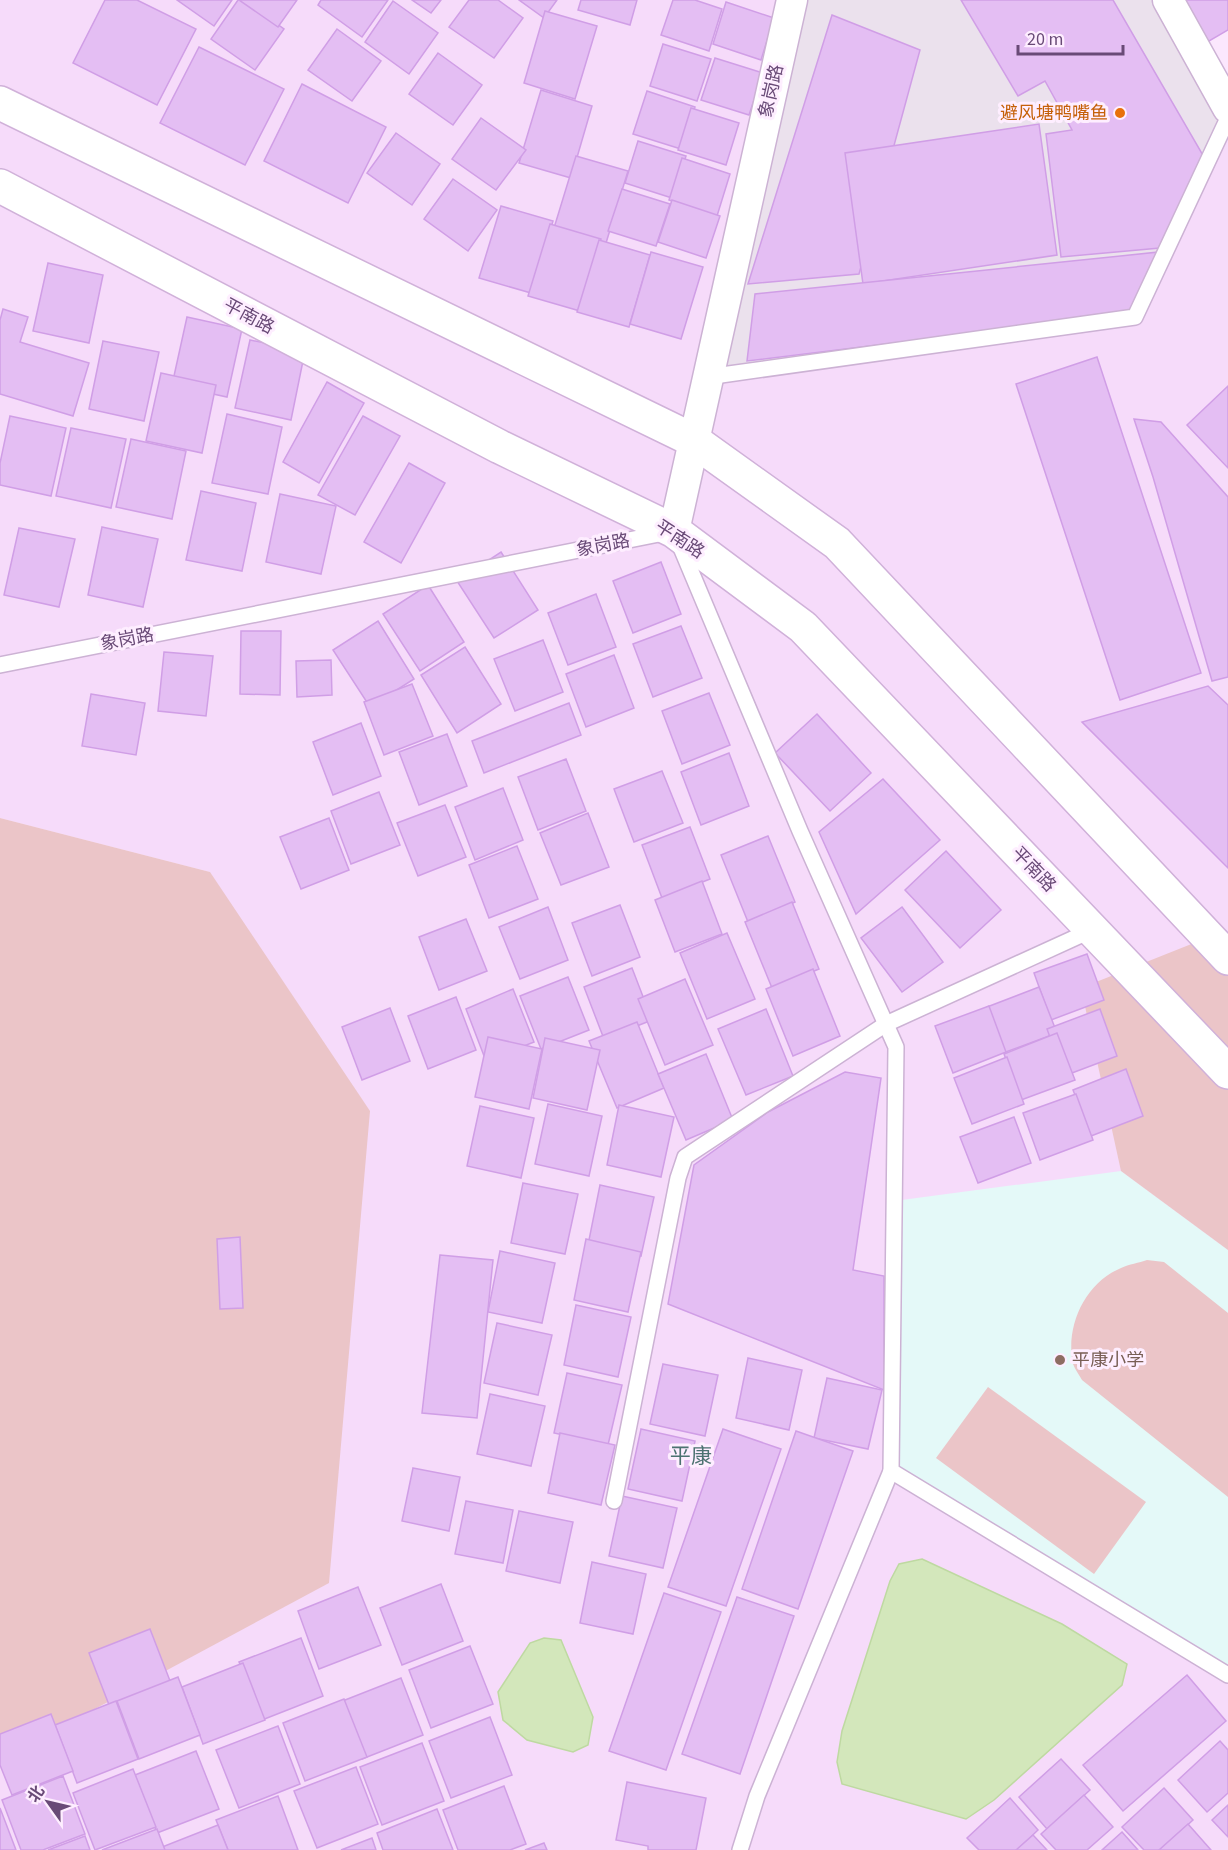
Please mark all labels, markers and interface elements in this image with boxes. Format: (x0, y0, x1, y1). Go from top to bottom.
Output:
scale bar (1018, 18, 1123, 56)
text: 20 m (1027, 27, 1063, 52)
street label: 象岗路 (753, 62, 790, 120)
place label: 避风塘鸭嘴鱼 (1000, 101, 1108, 126)
marker: 避风塘鸭嘴鱼 (1113, 106, 1127, 120)
street label: 平南路 (219, 293, 278, 340)
street label: 平南路 (650, 514, 709, 565)
street label: 象岗路 (574, 528, 632, 563)
street label: 象岗路 (98, 622, 156, 657)
street label: 平南路 (1006, 841, 1061, 897)
place label: 平康小学 (1072, 1348, 1144, 1373)
marker: 平康小学 (1053, 1353, 1067, 1367)
district label: 平康 (670, 1441, 712, 1471)
north arrow (18, 1772, 78, 1832)
text: 北 (23, 1781, 50, 1807)

